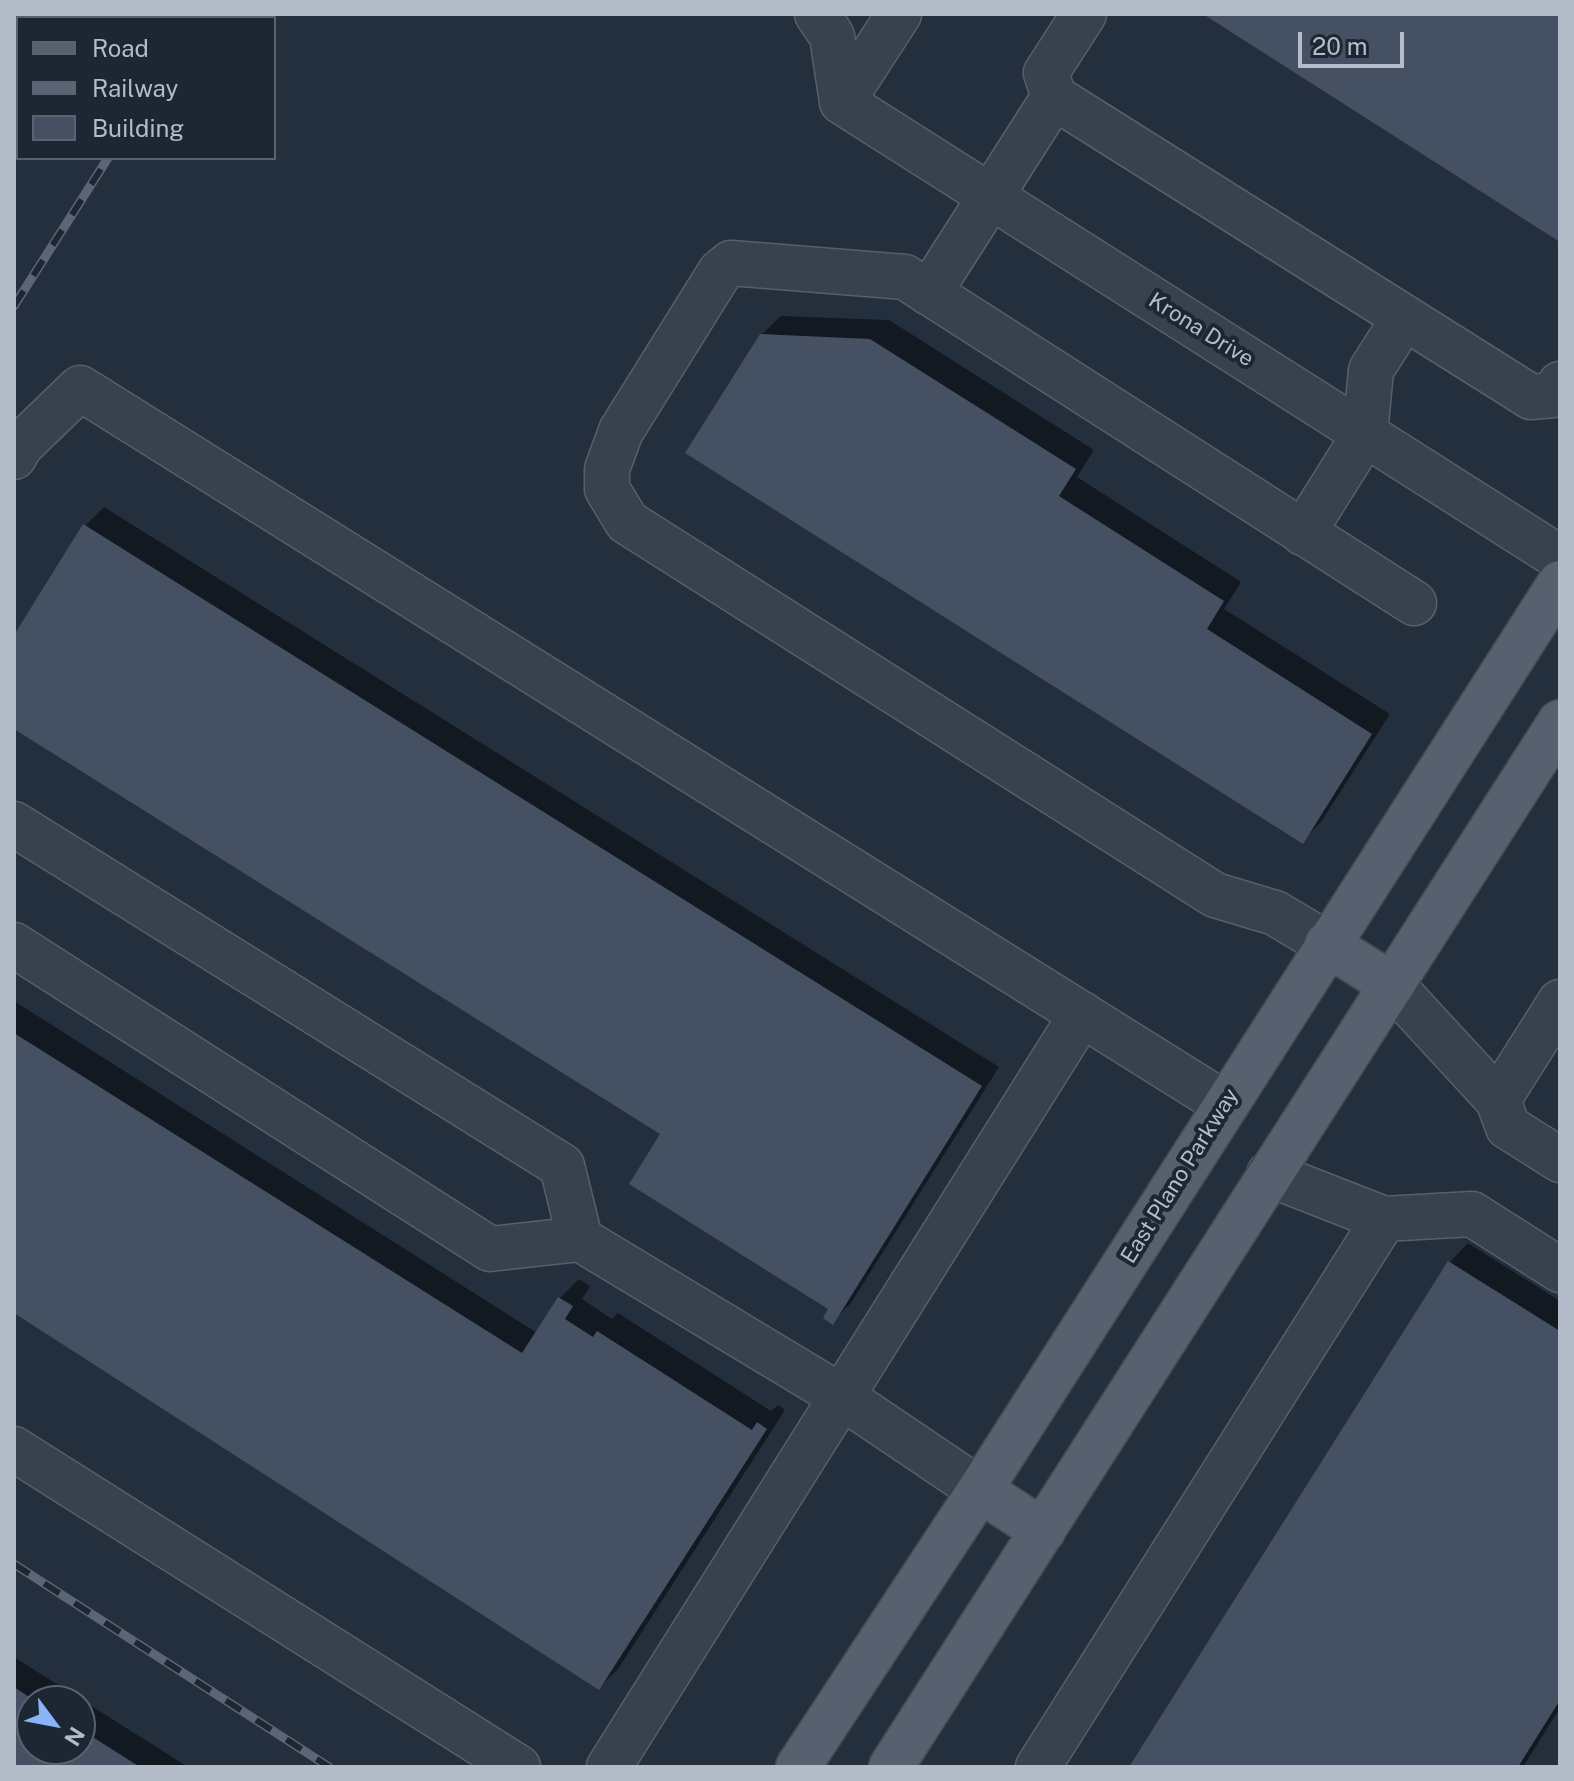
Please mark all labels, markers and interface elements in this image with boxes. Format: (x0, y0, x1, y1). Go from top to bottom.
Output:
legend (16, 16, 276, 160)
scale bar (1302, 16, 1408, 66)
text: 20 m (1312, 32, 1368, 60)
text: Road (92, 34, 149, 62)
text: Railway (92, 74, 178, 102)
text: Building (92, 114, 184, 142)
street label: Krona Drive (1144, 287, 1258, 373)
street label: East Plano Parkway (1115, 1084, 1245, 1268)
north arrow (16, 1685, 96, 1765)
text: N (59, 1722, 90, 1751)

